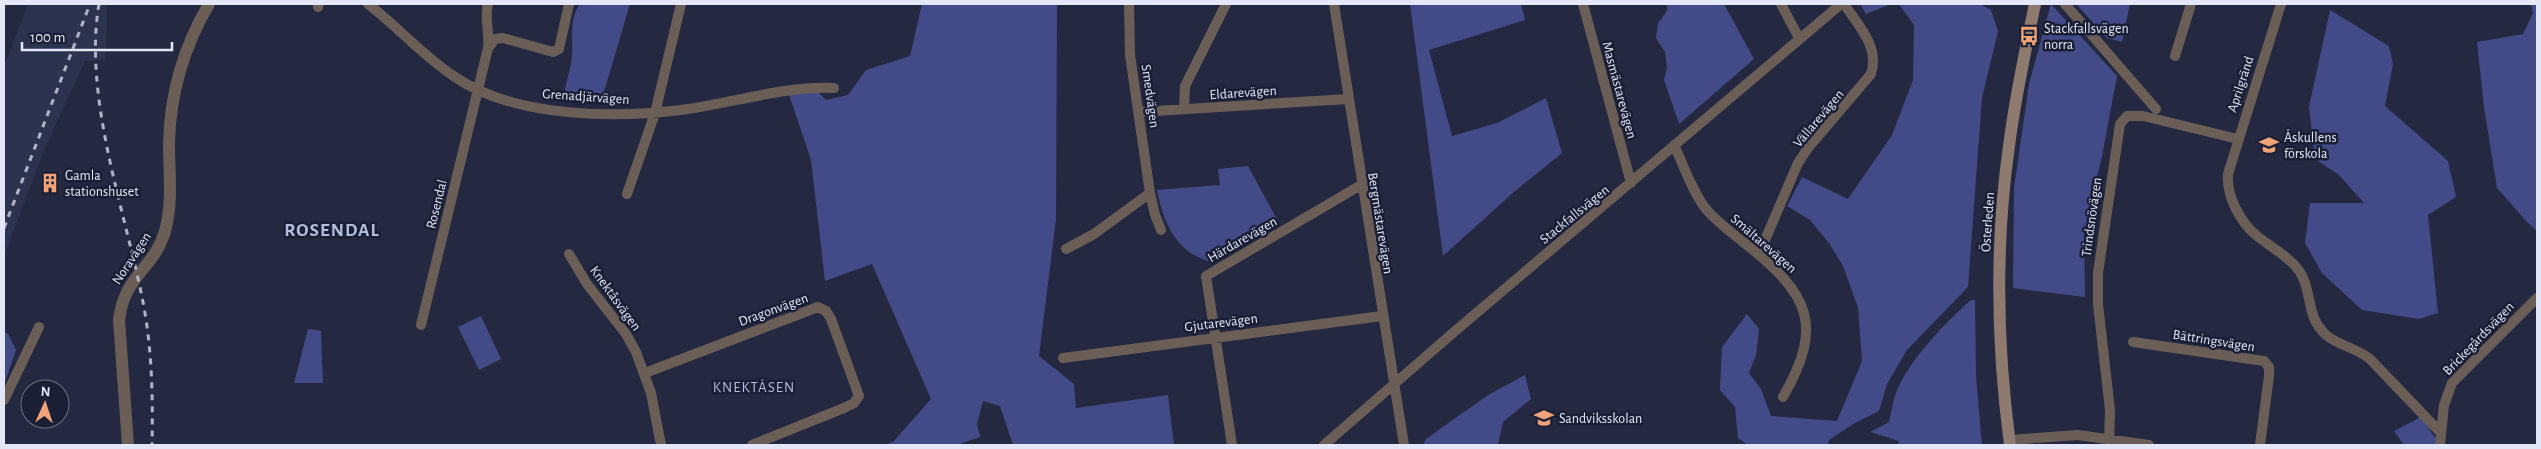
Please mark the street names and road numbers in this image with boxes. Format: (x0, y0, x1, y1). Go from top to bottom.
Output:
street label: Masmästarevägen (1599, 40, 1639, 140)
street label: Aprilgränd (2225, 54, 2257, 114)
street label: Smedvägen (1139, 63, 1161, 129)
street label: Eldarevägen (1209, 84, 1277, 102)
street label: Grenadjärvägen (542, 87, 630, 107)
street label: Vällarevägen (1791, 87, 1847, 150)
street label: Bergmästarevägen (1365, 171, 1395, 275)
street label: Trindsnövägen (2079, 177, 2104, 258)
street label: Rosendal (424, 178, 450, 230)
street label: Stackfallsvägen (1537, 183, 1612, 247)
street label: Österleden (1976, 191, 1997, 253)
street label: Smältarevägen (1728, 212, 1799, 276)
street label: Härdarevägen (1206, 214, 1279, 265)
street label: Noravägen (110, 230, 154, 287)
street label: Knektåsvägen (587, 264, 643, 334)
street label: Dragonvägen (737, 291, 810, 329)
street label: Brickegårdsvägen (2440, 299, 2517, 378)
street label: Gjutarevägen (1184, 312, 1259, 334)
street label: Bättringsvägen (2172, 328, 2256, 354)

